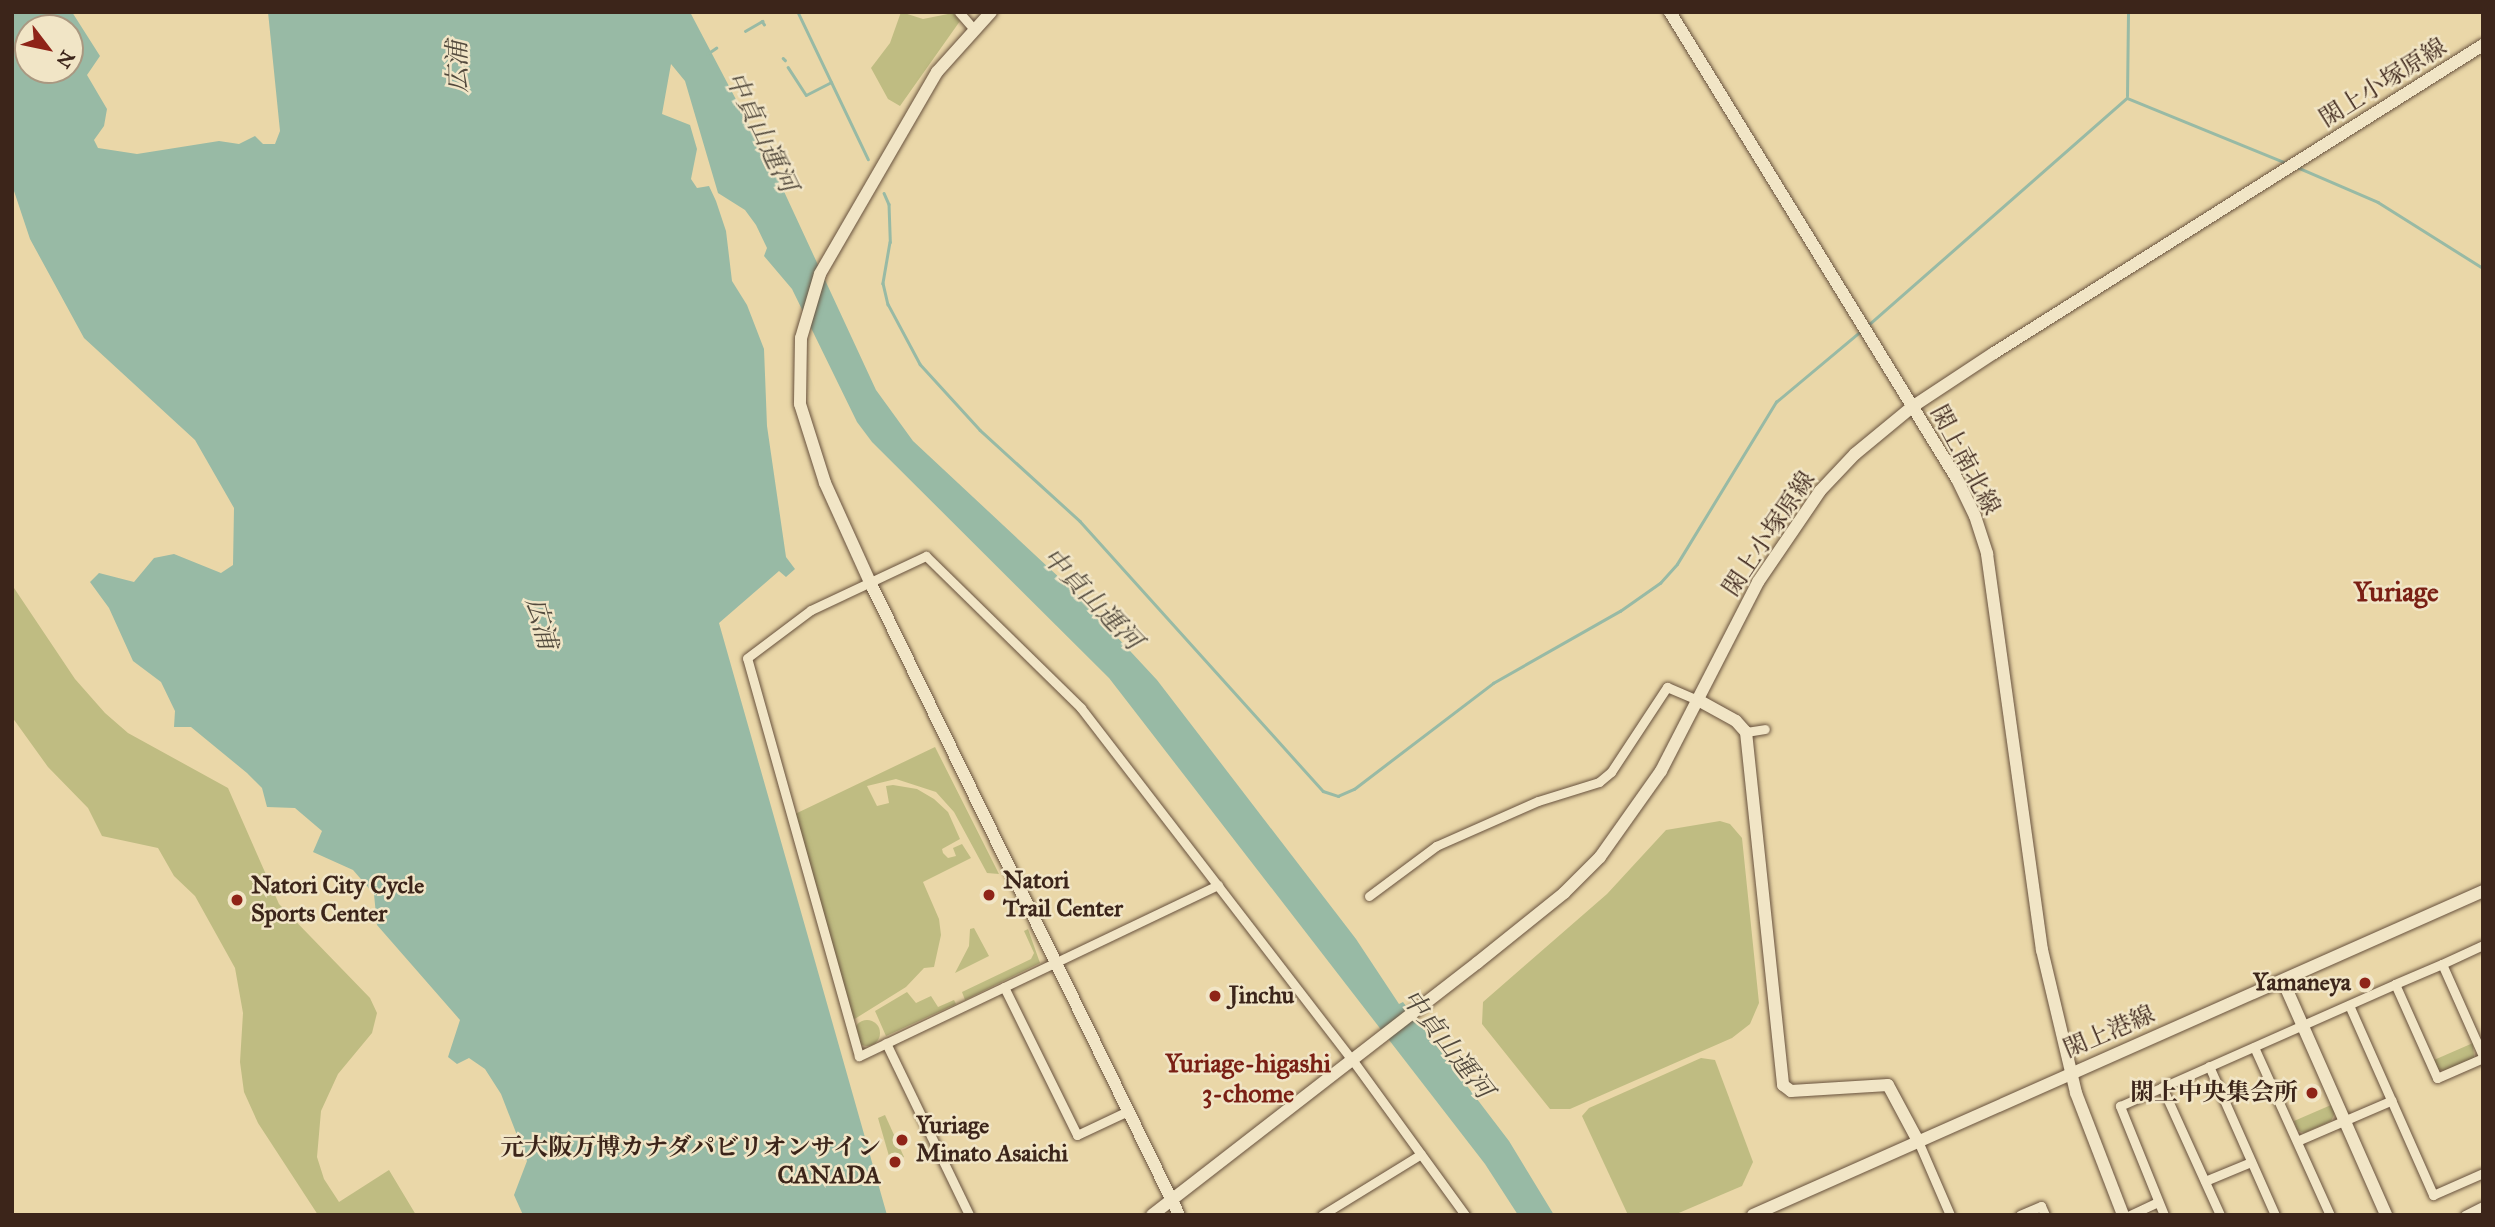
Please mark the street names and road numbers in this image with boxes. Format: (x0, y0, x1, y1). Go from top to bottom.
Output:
street label: 閖上小塚原線 (2314, 33, 2452, 133)
street label: 閖上南北線 (1924, 400, 2006, 520)
street label: 閖上小塚原線 (1717, 466, 1821, 602)
street label: 閖上港線 (2059, 1000, 2159, 1064)

